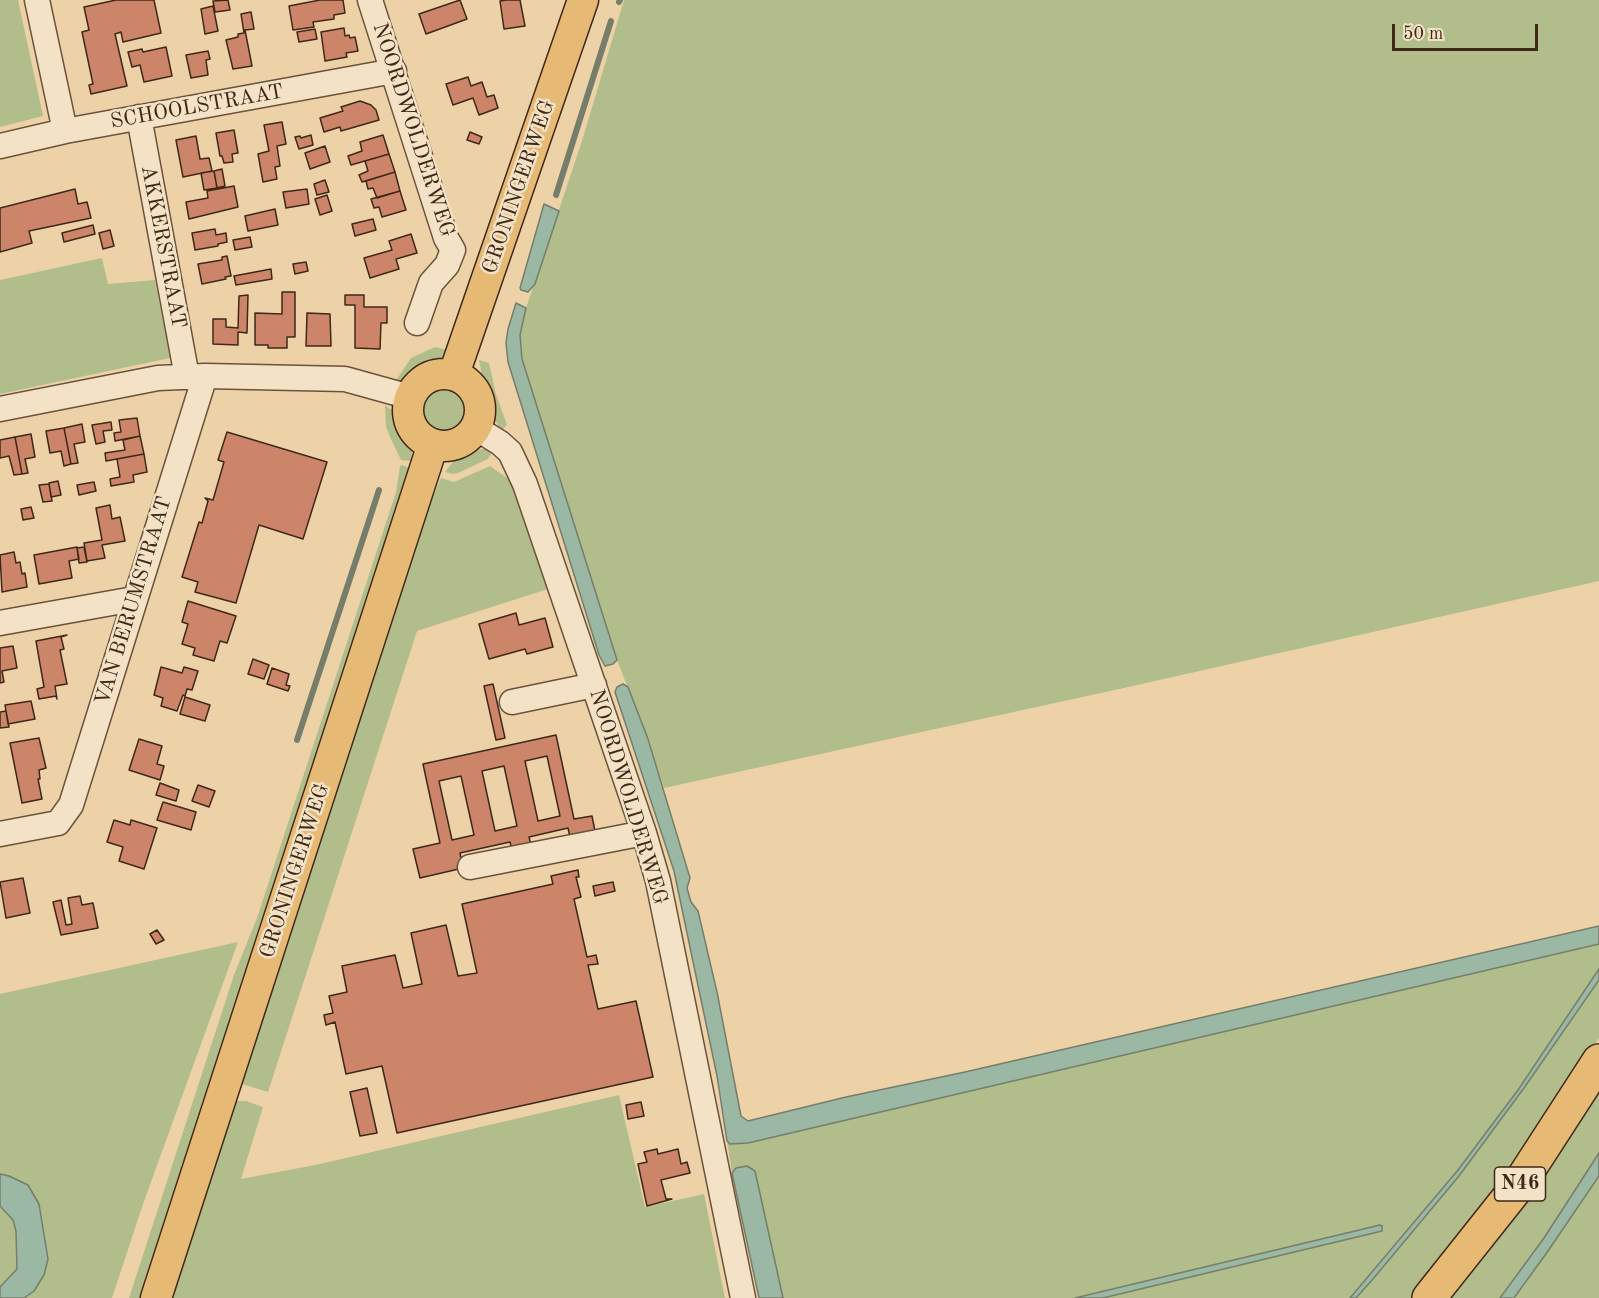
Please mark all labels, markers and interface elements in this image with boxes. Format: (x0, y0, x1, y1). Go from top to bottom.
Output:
scale bar (1395, 12, 1540, 50)
street label: NOORDWOLDERWEG (366, 20, 460, 240)
text: 50 m (1403, 25, 1443, 43)
street label: SCHOOLSTRAAT (108, 79, 286, 135)
street label: GRONINGERWEG (477, 97, 561, 277)
street label: AKKERSTRAAT (135, 163, 191, 331)
street label: VAN BERUMSTRAAT (90, 494, 178, 708)
street label: NOORDWOLDERWEG (583, 686, 673, 908)
street label: GRONINGERWEG (255, 780, 335, 962)
road number: N46 (1494, 1167, 1546, 1201)

